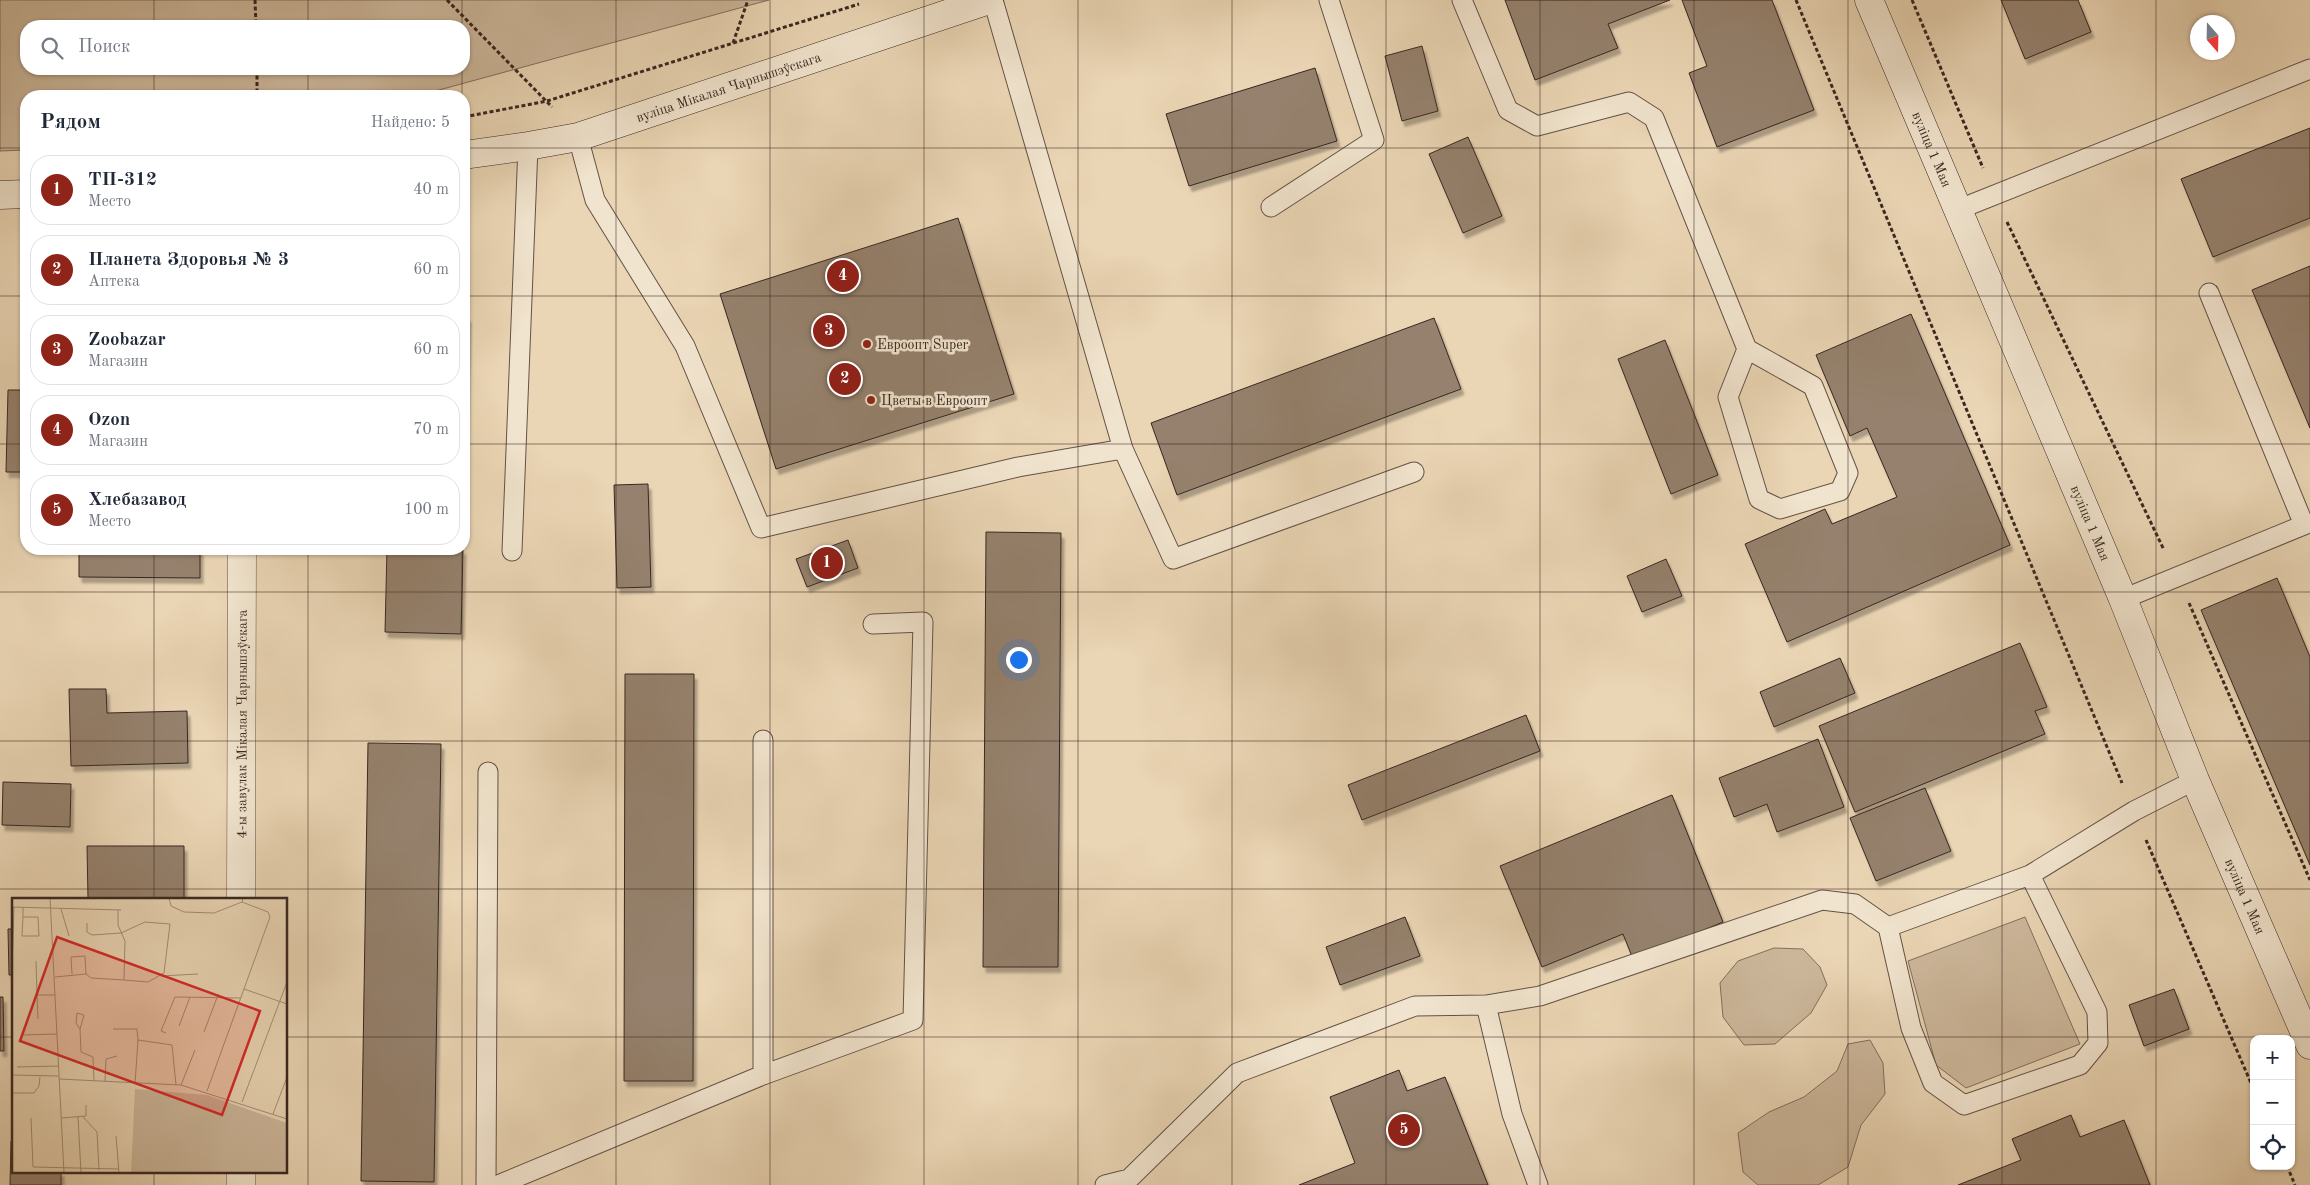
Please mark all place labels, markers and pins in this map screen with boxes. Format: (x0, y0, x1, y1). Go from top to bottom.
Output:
pin: 4 (827, 257, 859, 295)
pin: 3 (813, 312, 845, 350)
marker: Евроопт Super (861, 338, 873, 350)
place label: Евроопт Super (877, 338, 969, 352)
pin: 2 (829, 360, 861, 398)
marker: Цветы в Евроопт (865, 394, 877, 406)
place label: Цветы в Евроопт (881, 394, 988, 408)
pin: 1 (811, 544, 843, 582)
pin: 5 (1388, 1111, 1420, 1149)

